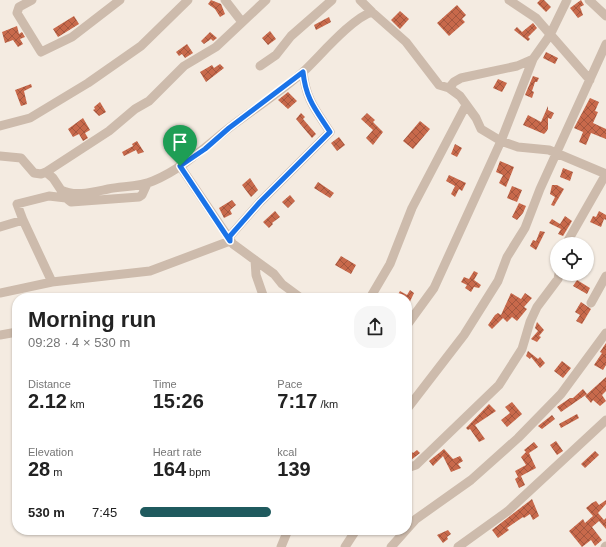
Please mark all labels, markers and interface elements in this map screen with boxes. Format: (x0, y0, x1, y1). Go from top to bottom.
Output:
pin (163, 125, 197, 166)
icon: arrive (169, 131, 191, 153)
map controls (550, 237, 594, 281)
button: locate (550, 237, 594, 281)
button: share (354, 306, 396, 348)
text: Morning run (28, 307, 156, 332)
text: 09:28 · 4 × 530 m (28, 335, 130, 350)
text: Distance (28, 378, 71, 390)
text: Time (153, 378, 177, 390)
text: Pace (277, 378, 302, 390)
text: 2.12 (28, 390, 67, 412)
text: 15:26 (153, 390, 204, 412)
text: 7:17 (277, 390, 317, 412)
text: km (67, 398, 85, 410)
text: /km (317, 398, 338, 410)
text: Elevation (28, 446, 73, 458)
text: Heart rate (153, 446, 202, 458)
text: kcal (277, 446, 297, 458)
text: 28 (28, 458, 50, 480)
text: 164 (153, 458, 186, 480)
text: 139 (277, 458, 311, 480)
text: m (50, 466, 62, 478)
text: bpm (186, 466, 211, 478)
text: 530 m (28, 505, 65, 520)
text: 7:45 (92, 505, 117, 520)

